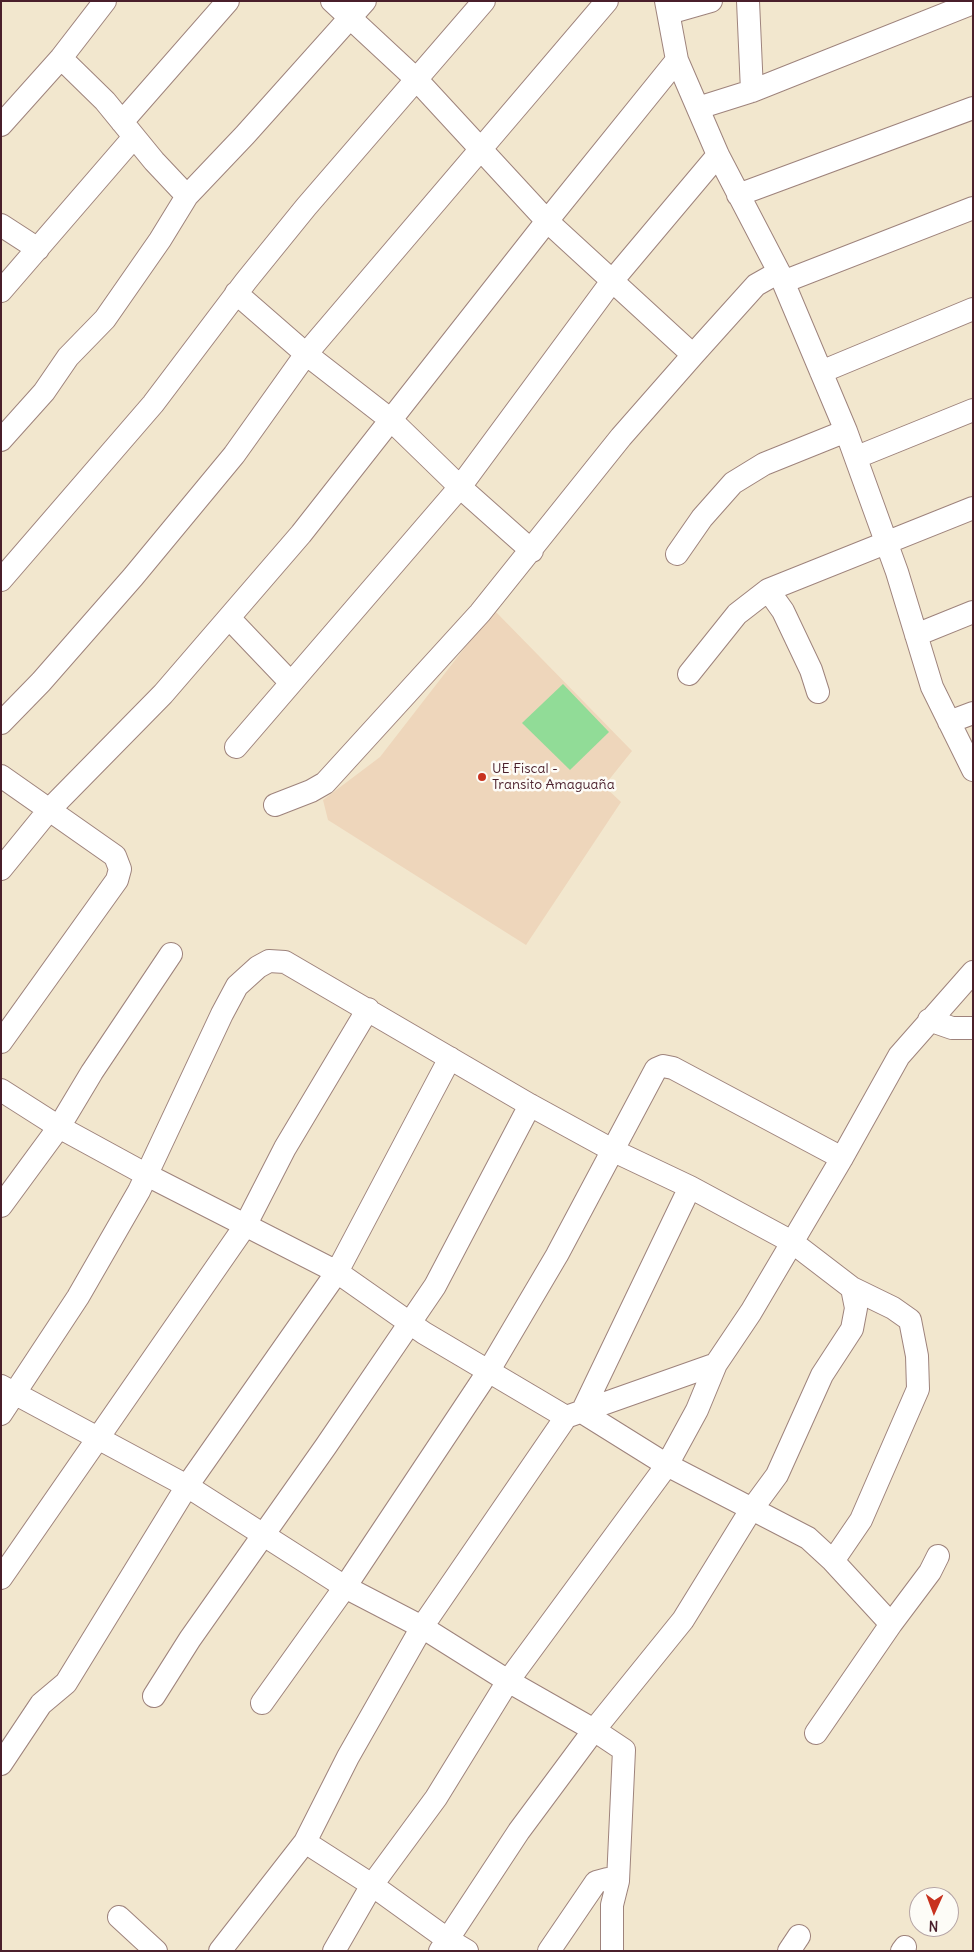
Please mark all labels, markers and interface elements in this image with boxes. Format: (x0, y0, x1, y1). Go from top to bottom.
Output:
place label: UE Fiscal - Transito Amaguaña (492, 761, 615, 794)
marker: UE Fiscal - Transito Amaguaña (476, 771, 488, 783)
north arrow (909, 1887, 959, 1937)
text: N (928, 1917, 939, 1935)

